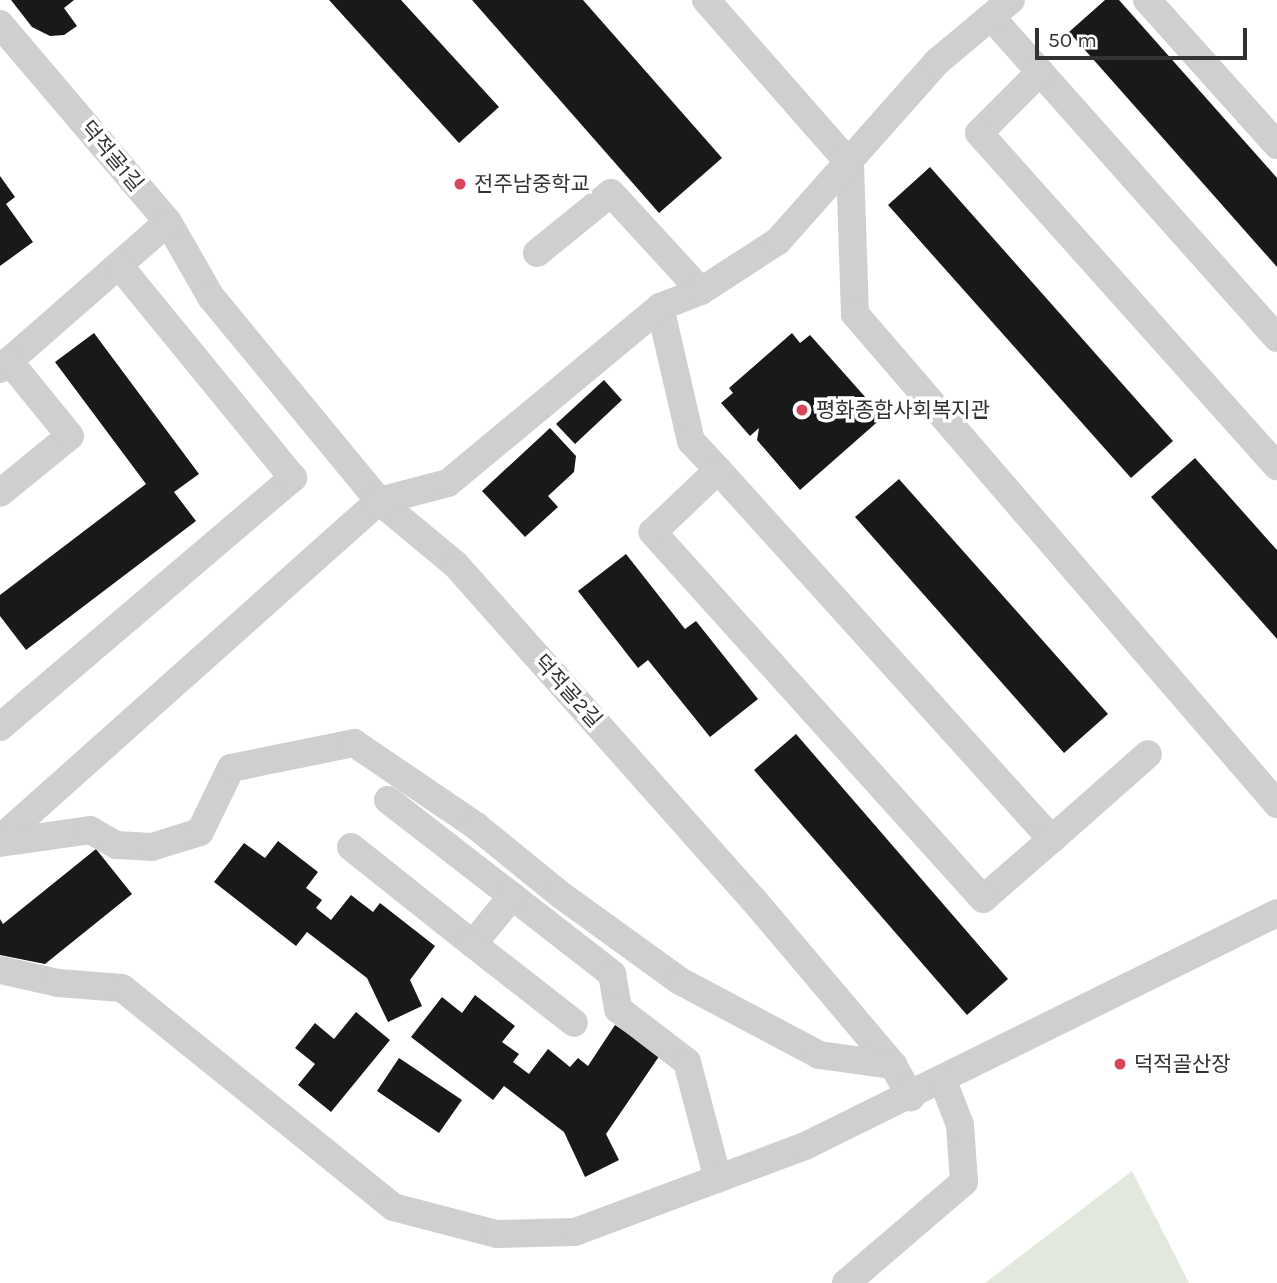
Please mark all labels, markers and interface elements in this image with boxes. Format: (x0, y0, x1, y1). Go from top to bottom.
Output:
scale bar (1039, 14, 1251, 58)
text: 50 m (1048, 28, 1097, 52)
street label: 덕적골1길 (75, 116, 149, 196)
place label: 전주남중학교 (474, 171, 590, 197)
marker: 전주남중학교 (452, 176, 468, 192)
place label: 평화종합사회복지관 (816, 397, 990, 423)
marker: 평화종합사회복지관 (794, 402, 810, 418)
street label: 덕적골2길 (529, 649, 607, 733)
place label: 덕적골산장 (1134, 1051, 1231, 1077)
marker: 덕적골산장 (1112, 1056, 1128, 1072)

